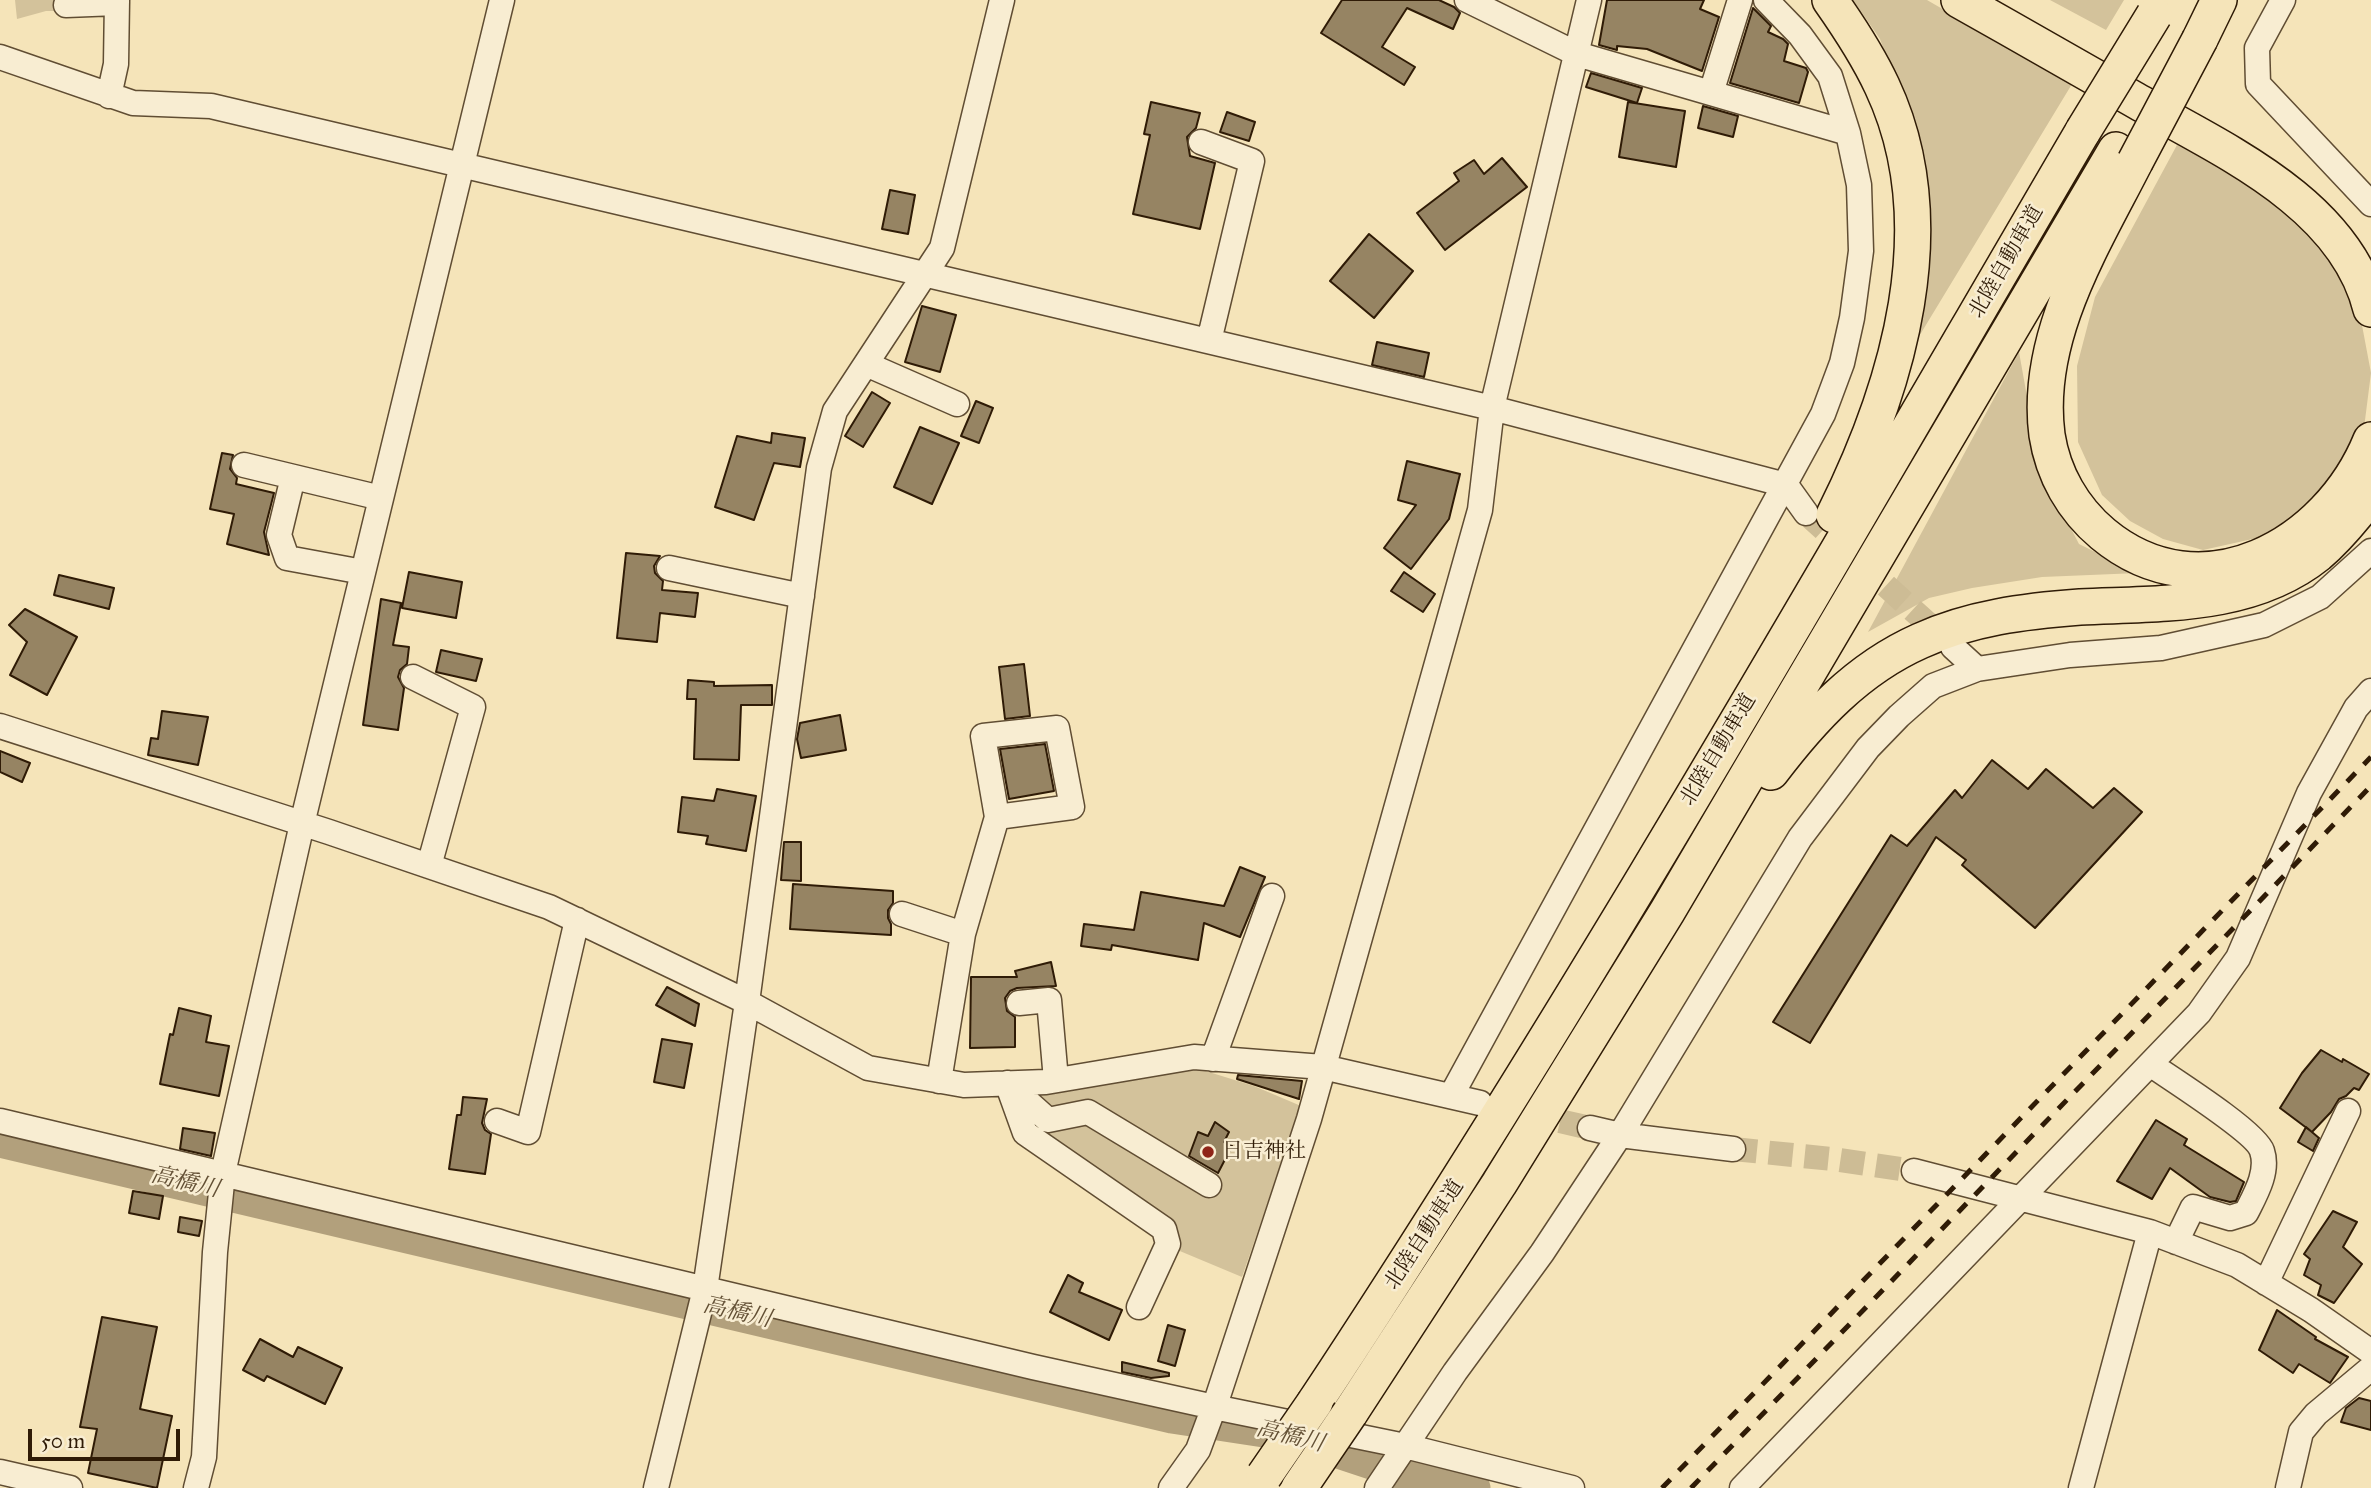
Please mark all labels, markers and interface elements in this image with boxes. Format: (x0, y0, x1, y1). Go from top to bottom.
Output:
street label: 北陸自動車道 (1965, 201, 2049, 323)
street label: 北陸自動車道 (1676, 690, 1762, 810)
place label: 日吉神社 (1222, 1139, 1306, 1165)
marker: 日吉神社 (1200, 1144, 1216, 1160)
water label: 高橋川 (148, 1162, 222, 1204)
street label: 北陸自動車道 (1380, 1175, 1470, 1295)
water label: 高橋川 (700, 1292, 774, 1334)
scale bar (32, 1414, 184, 1458)
water label: 高橋川 (1253, 1415, 1327, 1459)
text: 50 m (41, 1428, 85, 1454)

